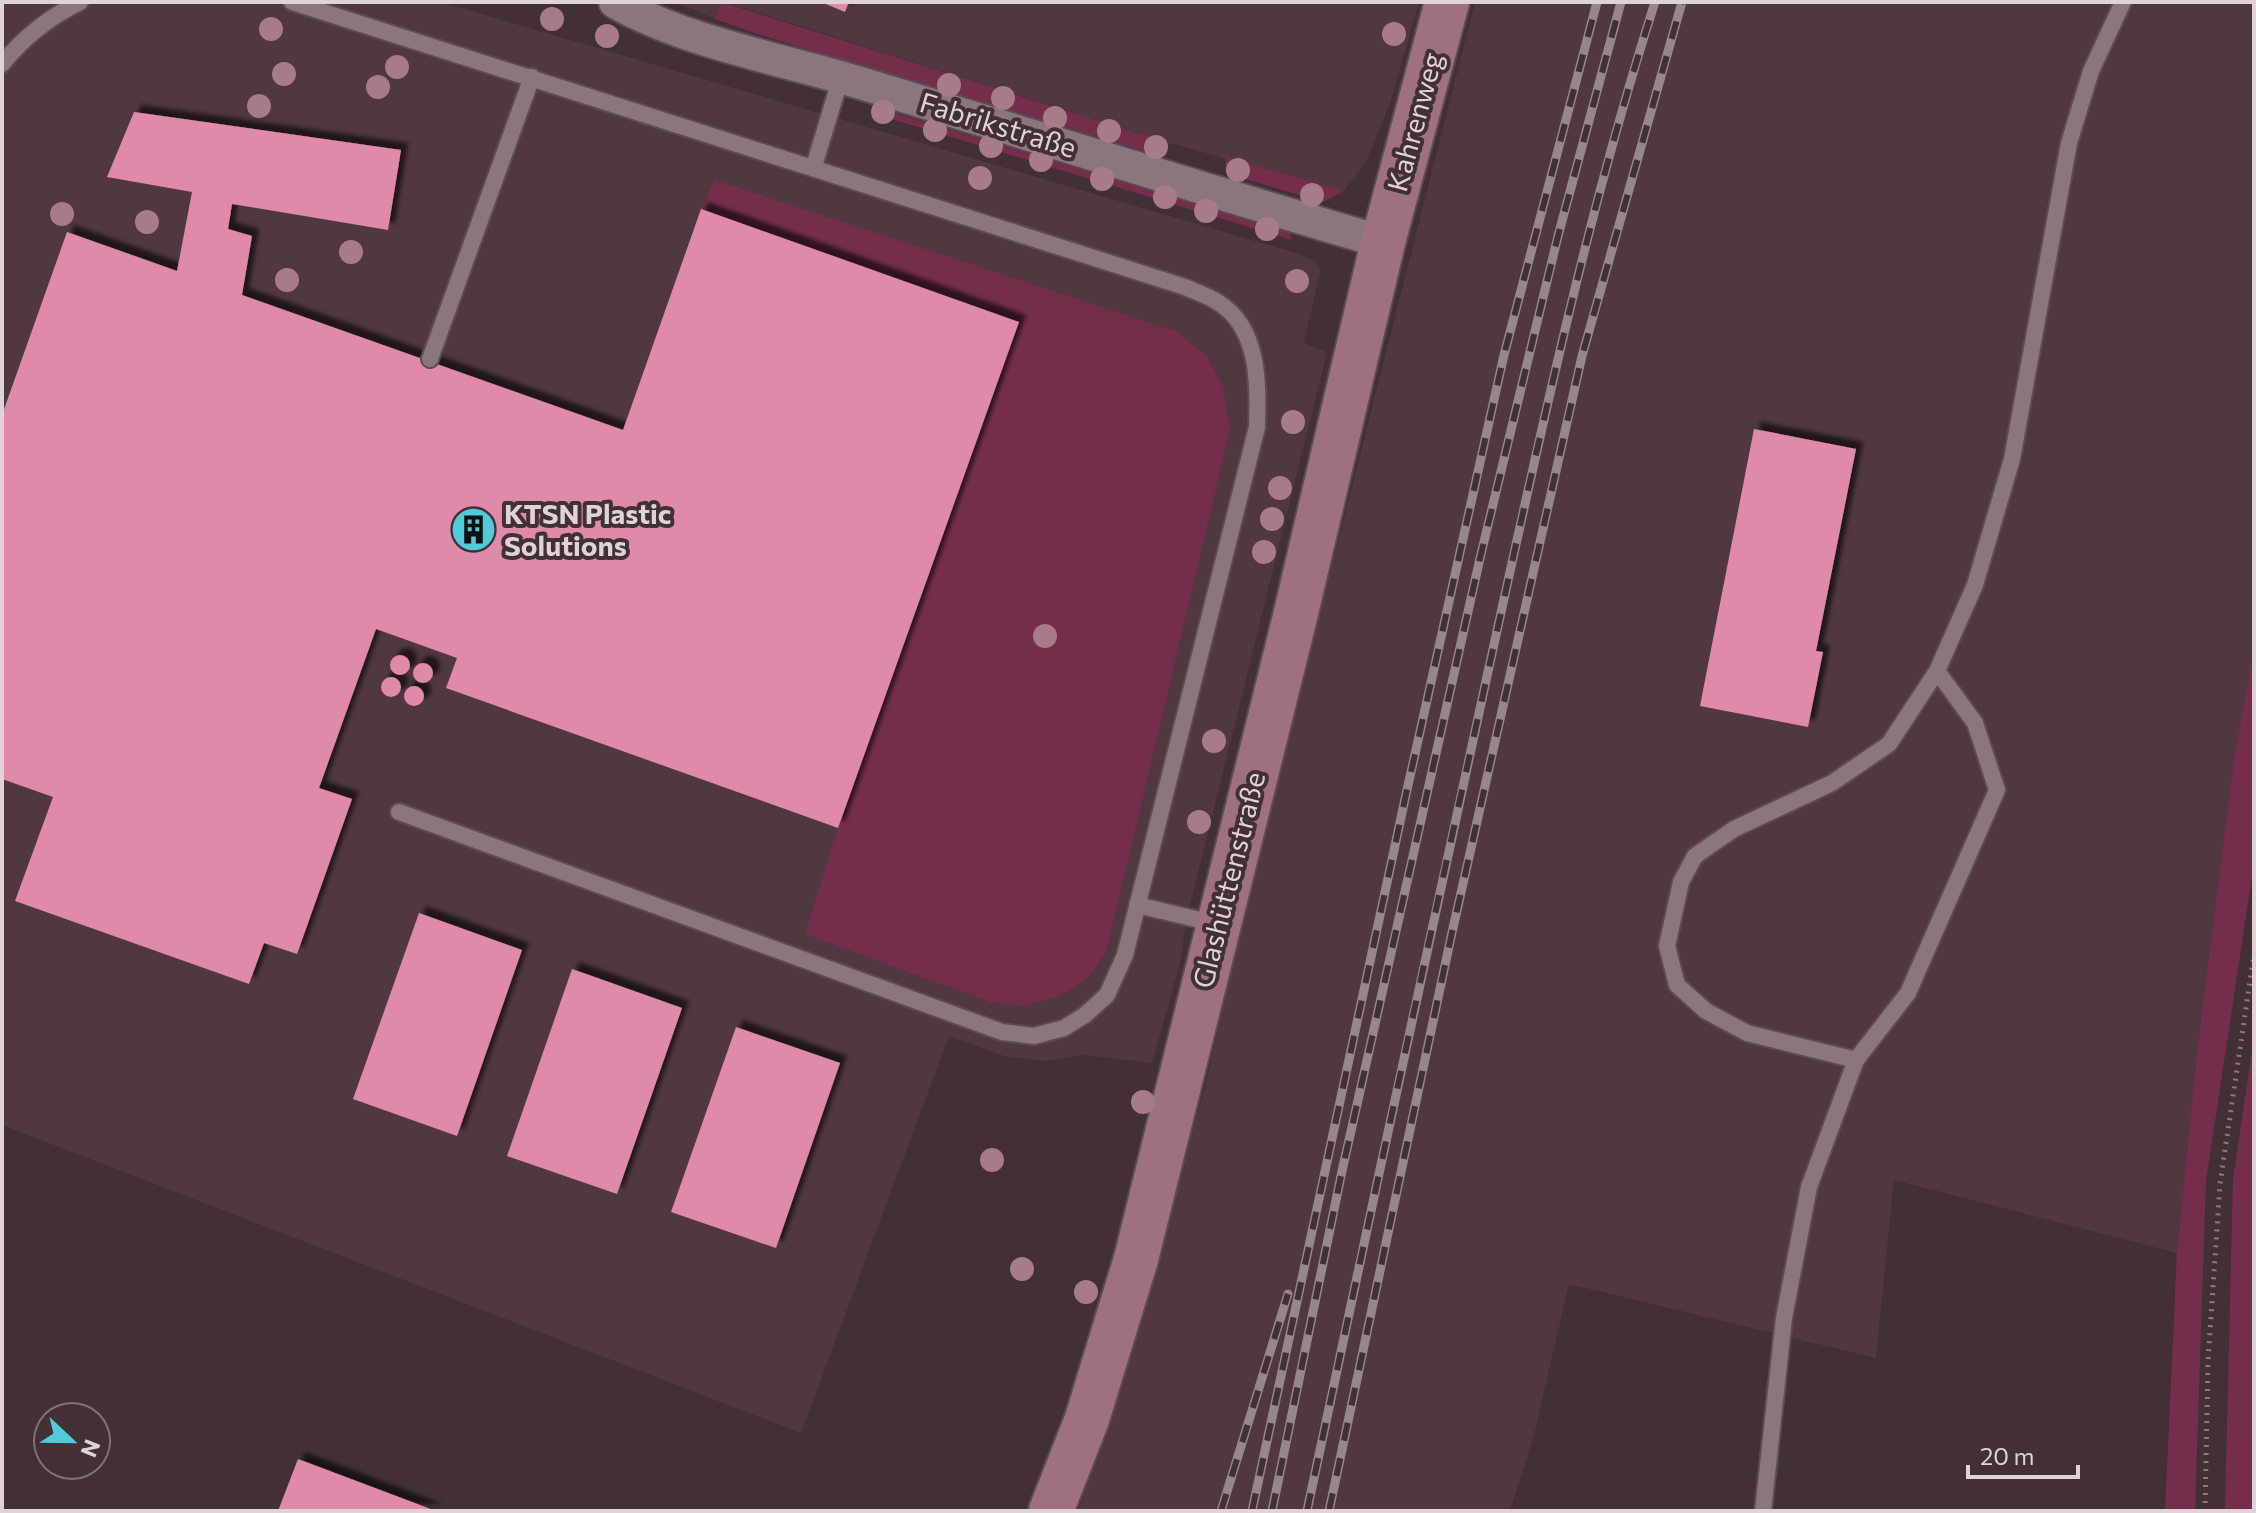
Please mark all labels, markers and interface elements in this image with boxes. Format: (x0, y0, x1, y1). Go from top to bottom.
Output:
street label: Kahrenweg (1379, 48, 1449, 195)
street label: Fabrikstraße (916, 84, 1081, 164)
place label: KTSN Plastic Solutions (504, 496, 671, 562)
building icon: KTSN Plastic Solutions (449, 506, 497, 554)
street label: Glashüttenstraße (1185, 768, 1271, 991)
north arrow (32, 1401, 112, 1481)
scale bar (1968, 1429, 2078, 1479)
text: N (75, 1436, 107, 1461)
text: 20 m (1980, 1441, 2034, 1470)

